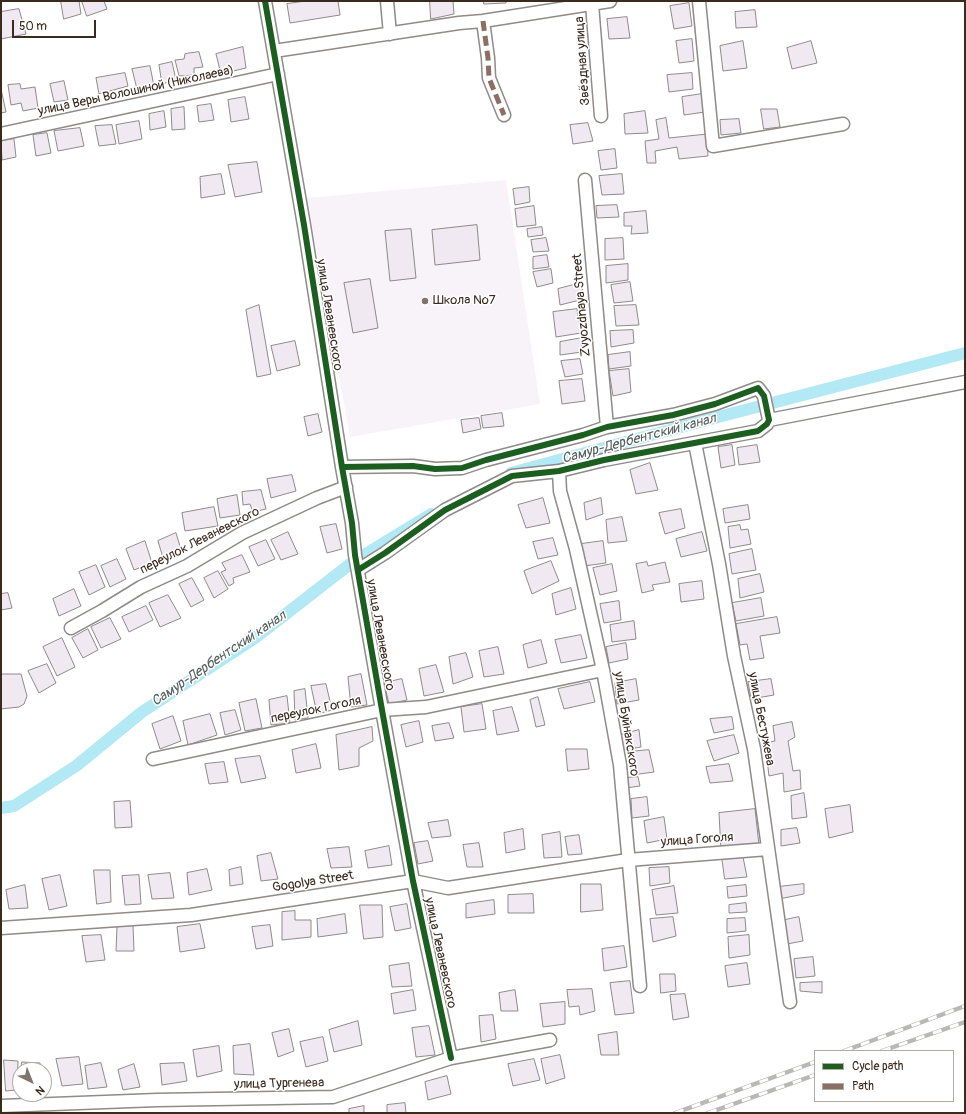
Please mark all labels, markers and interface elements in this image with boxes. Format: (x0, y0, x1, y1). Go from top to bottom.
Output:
scale bar (14, 12, 98, 38)
street label: Звёздная улица (572, 16, 594, 106)
text: 50 m (19, 19, 47, 34)
street label: улица Веры Волошиной (Николаева) (37, 63, 235, 119)
street label: Zvyozdnaya Street (570, 253, 594, 357)
street label: улица Леваневского (312, 258, 346, 372)
place label: Школа №7 (433, 293, 496, 309)
marker: Школа №7 (420, 296, 430, 306)
water label: Самур-Дербентский канал (560, 410, 718, 468)
street label: переулок Леваневского (138, 504, 262, 578)
street label: улица Леваневского (363, 578, 397, 692)
water label: Самур-Дербентский канал (149, 608, 289, 710)
street label: улица Буйнакского (610, 671, 642, 777)
street label: улица Бестужева (744, 671, 778, 767)
street label: переулок Гоголя (269, 693, 363, 727)
street label: улица Гоголя (660, 830, 734, 850)
street label: Gogolya Street (271, 868, 355, 896)
street label: улица Леваневского (421, 896, 459, 1010)
legend (814, 1050, 954, 1102)
text: Cycle path (852, 1059, 903, 1074)
north arrow (12, 1062, 52, 1102)
street label: улица Тургенева (234, 1075, 324, 1093)
text: Path (852, 1079, 874, 1094)
text: N (33, 1083, 47, 1098)

